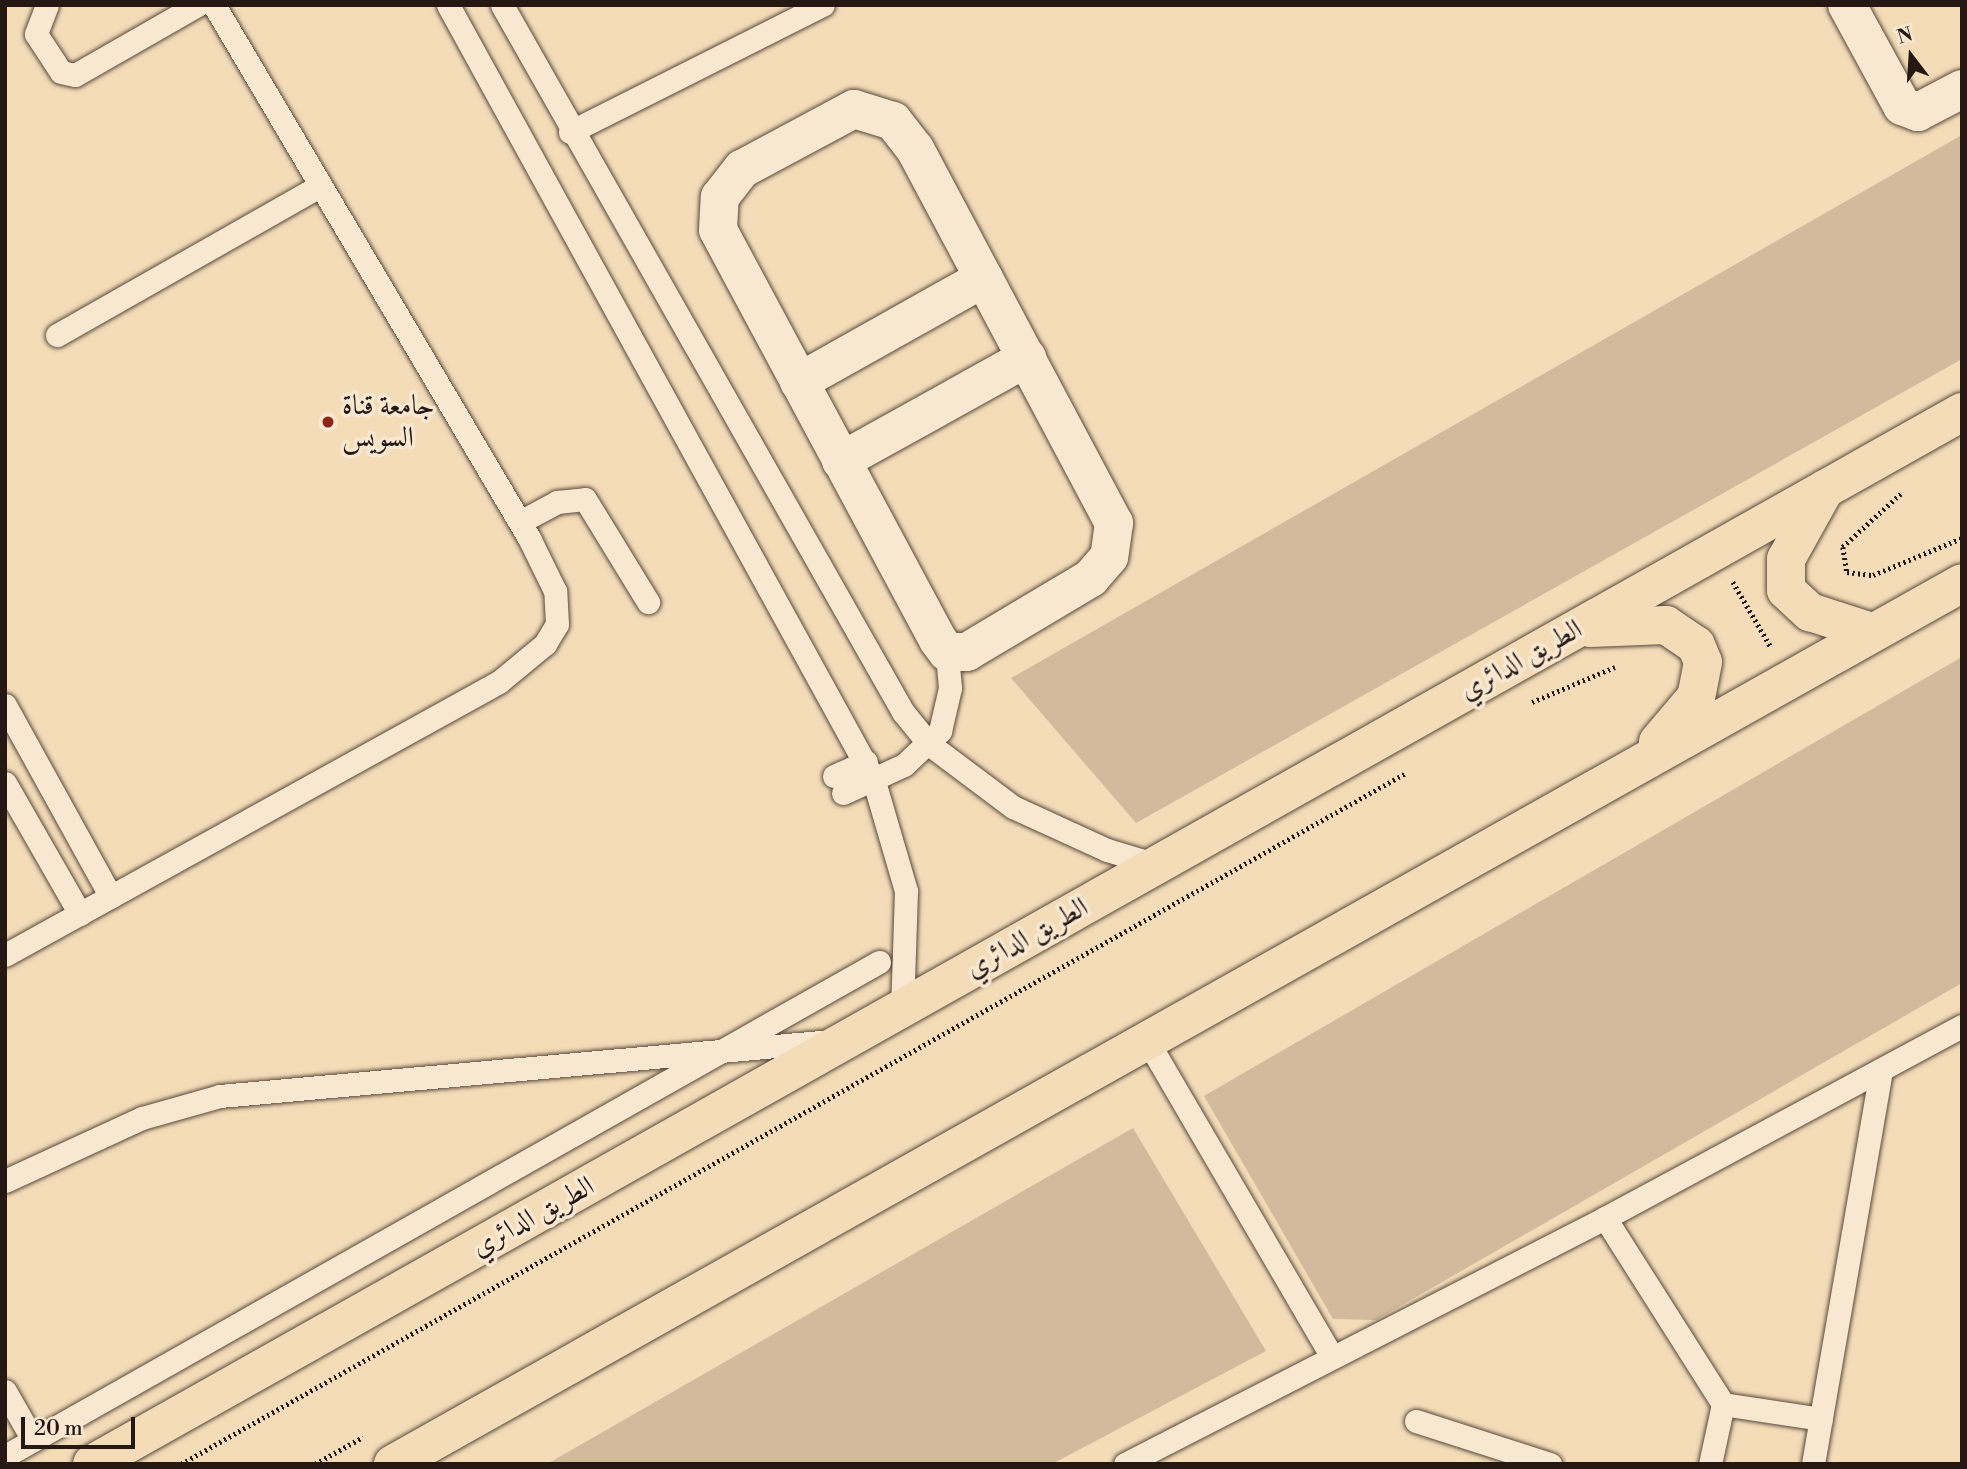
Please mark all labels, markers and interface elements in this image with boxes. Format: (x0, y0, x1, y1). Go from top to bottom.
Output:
north arrow (1876, 21, 1946, 91)
text: N (1894, 22, 1916, 50)
place label: جامعة قناة السويس (342, 389, 435, 455)
marker: جامعة قناة السويس (320, 414, 336, 430)
street label: الطريق الدائري (1454, 613, 1588, 707)
street label: الطريق الدائري (960, 891, 1094, 985)
street label: الطريق الدائري (466, 1170, 600, 1264)
scale bar (24, 1402, 138, 1446)
text: 20 m (34, 1416, 83, 1442)

